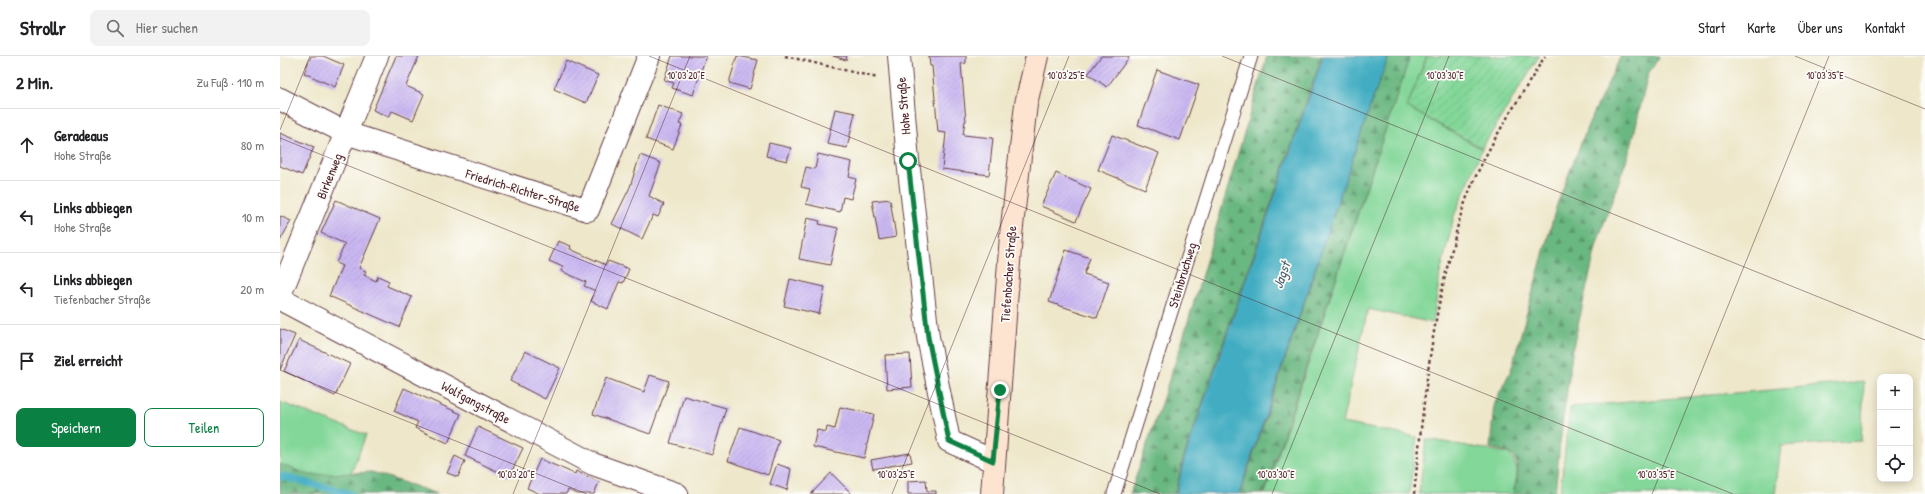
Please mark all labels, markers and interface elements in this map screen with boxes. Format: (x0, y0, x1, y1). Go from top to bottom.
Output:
search box (90, 10, 370, 46)
text: Strollr (20, 15, 66, 41)
icon: search (104, 17, 126, 39)
text: Hier suchen (136, 17, 198, 38)
text: Start (1698, 18, 1725, 37)
text: Karte (1747, 18, 1776, 37)
text: Über uns (1798, 18, 1843, 37)
text: Kontakt (1865, 18, 1905, 37)
text: 10°03'20"E (667, 69, 705, 82)
text: 10°03'25"E (1047, 69, 1085, 82)
text: 10°03'30"E (1426, 69, 1464, 82)
text: 10°03'35"E (1806, 69, 1844, 82)
text: 2 Min. (16, 71, 53, 94)
text: Zu Fuß · 110 m (197, 73, 264, 91)
street label: Hohe Straße (892, 77, 914, 135)
text: Geradeaus (54, 125, 108, 146)
icon: ahead (16, 134, 38, 156)
text: 80 m (241, 136, 264, 154)
text: Hohe Straße (54, 146, 112, 164)
street label: Birkenweg (312, 150, 346, 202)
route start (899, 152, 917, 170)
street label: Friedrich-Richter-Straße (463, 164, 582, 216)
text: Links abbiegen (54, 197, 132, 218)
icon: left (16, 206, 38, 228)
text: 10 m (242, 208, 264, 226)
text: Hohe Straße (54, 218, 112, 236)
street label: Tiefenbacher Straße (996, 225, 1020, 323)
street label: Steinbruchweg (1164, 240, 1201, 310)
water label: Jagst (1268, 257, 1296, 291)
text: Links abbiegen (54, 269, 132, 290)
icon: left (16, 278, 38, 300)
text: 20 m (240, 280, 264, 298)
text: Tiefenbacher Straße (54, 290, 151, 308)
icon: arrive (16, 350, 38, 372)
text: Ziel erreicht (54, 350, 123, 371)
map controls (1877, 374, 1913, 482)
button: + (1877, 374, 1913, 410)
street label: Wolfgangstraße (438, 376, 514, 428)
route end (991, 381, 1009, 399)
button: Speichern (16, 408, 136, 447)
button: Teilen (144, 408, 264, 447)
button: − (1877, 410, 1913, 446)
button: locate (1877, 446, 1913, 482)
text: 10°03'20"E (497, 468, 535, 481)
text: 10°03'25"E (877, 468, 915, 481)
text: 10°03'30"E (1257, 468, 1295, 481)
text: 10°03'35"E (1637, 468, 1675, 481)

